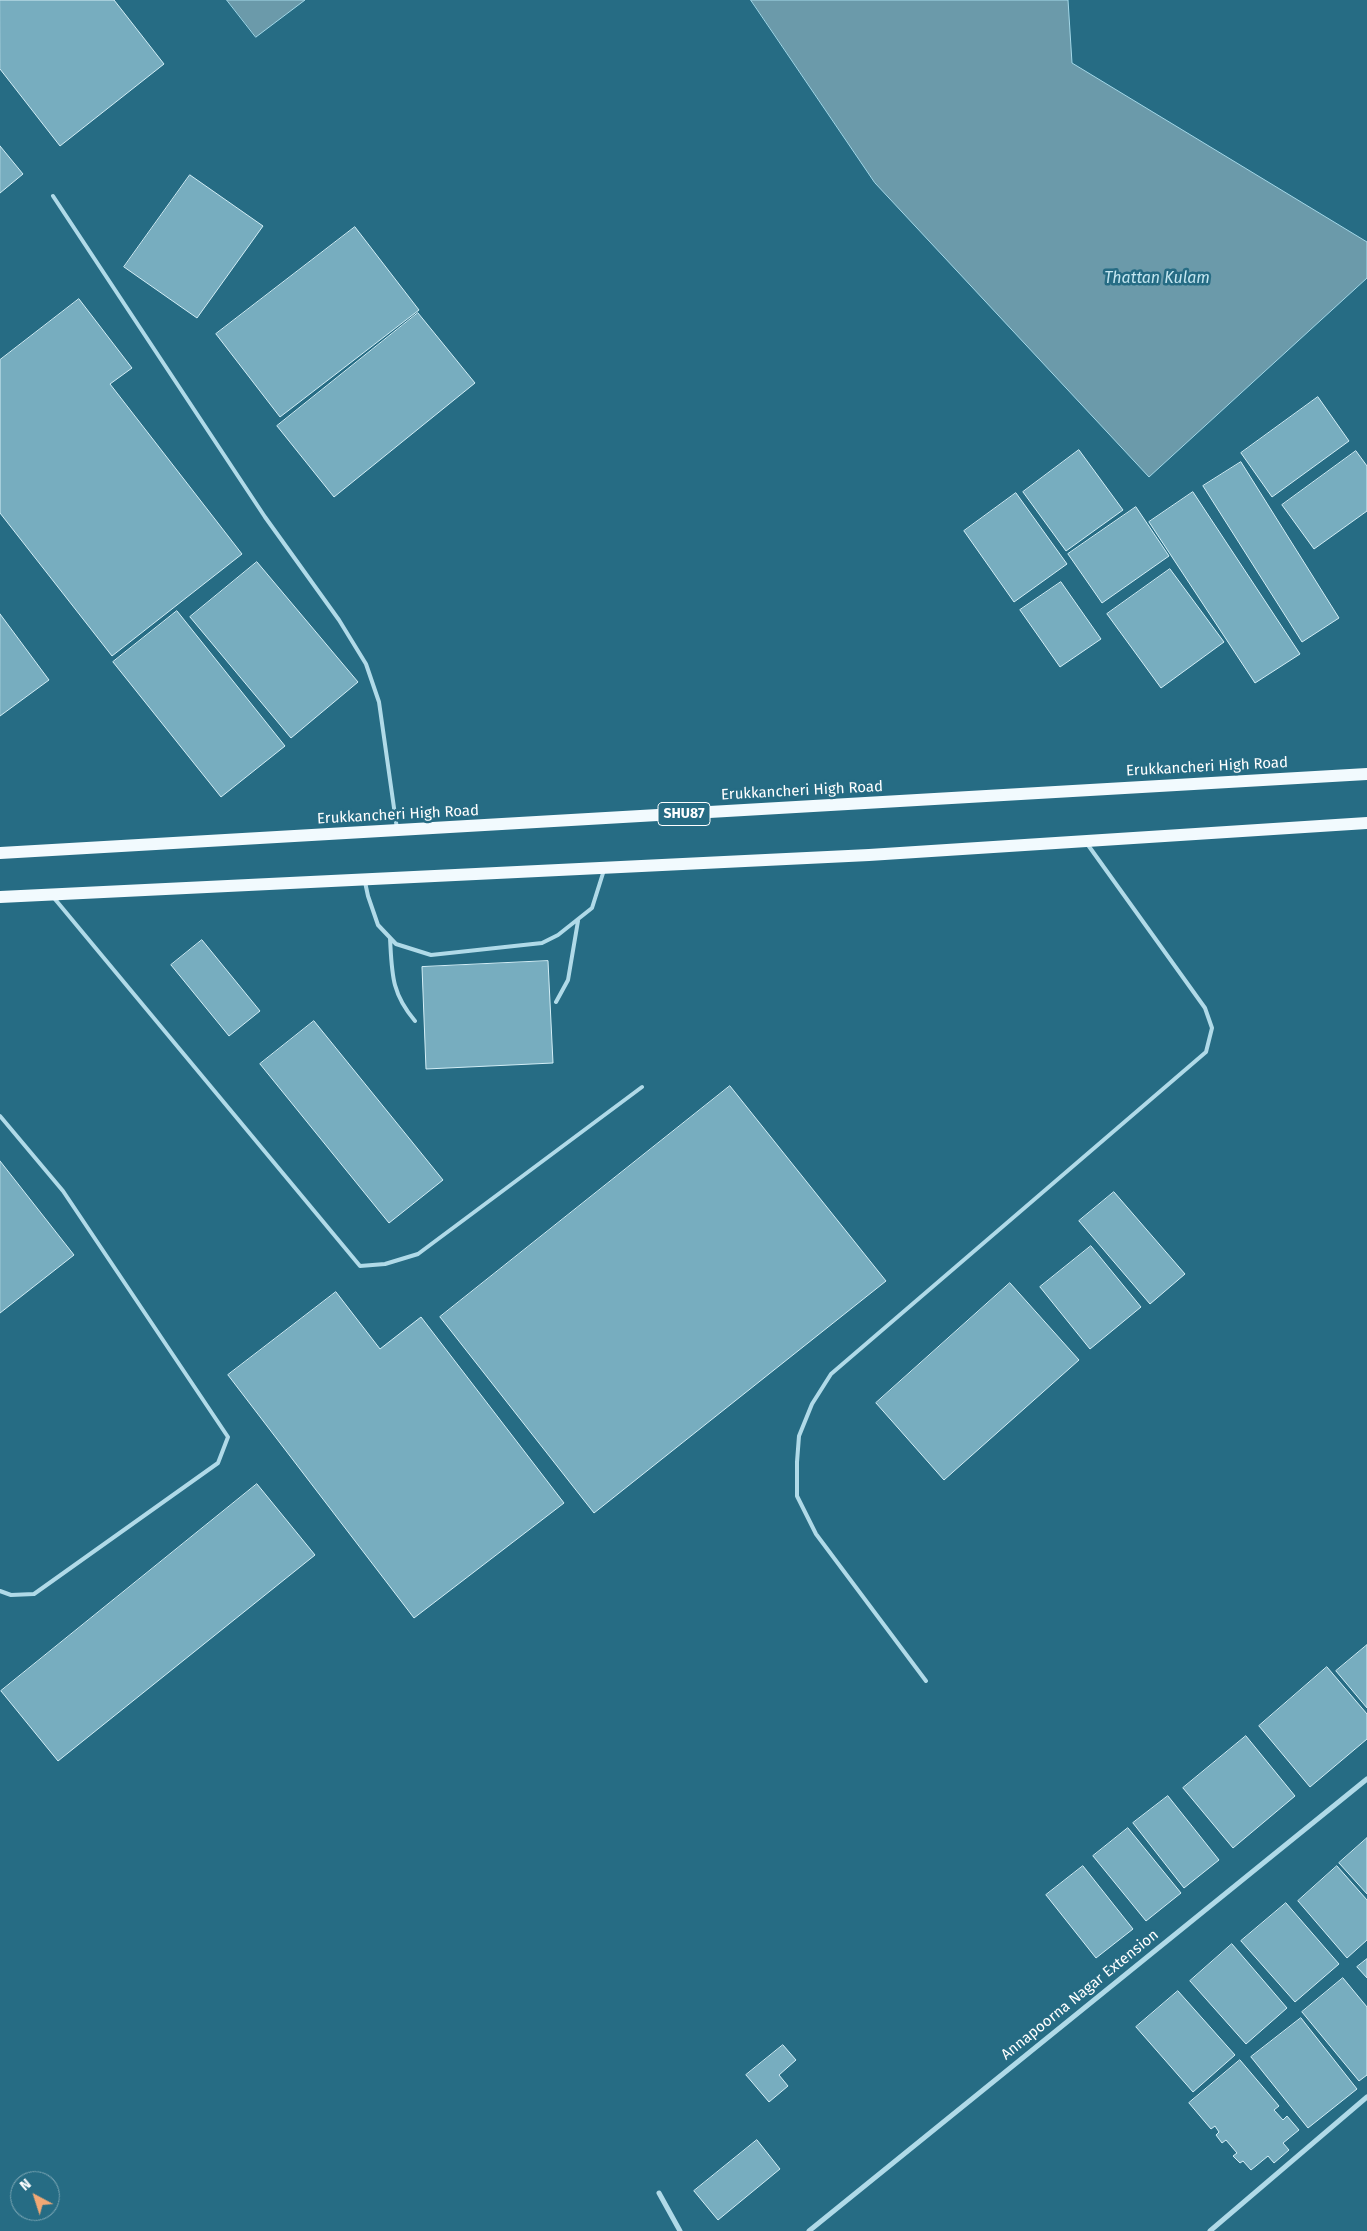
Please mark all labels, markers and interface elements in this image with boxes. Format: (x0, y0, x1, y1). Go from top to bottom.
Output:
water label: Thattan Kulam (1104, 269, 1210, 289)
street label: Erukkancheri High Road (1126, 754, 1288, 780)
street label: Erukkancheri High Road (721, 778, 883, 804)
street label: Erukkancheri High Road (317, 802, 479, 828)
road number: SHU87 (658, 802, 710, 826)
street label: Annapoorna Nagar Extension (998, 1926, 1162, 2064)
north arrow (10, 2171, 60, 2221)
text: N (17, 2175, 35, 2194)

